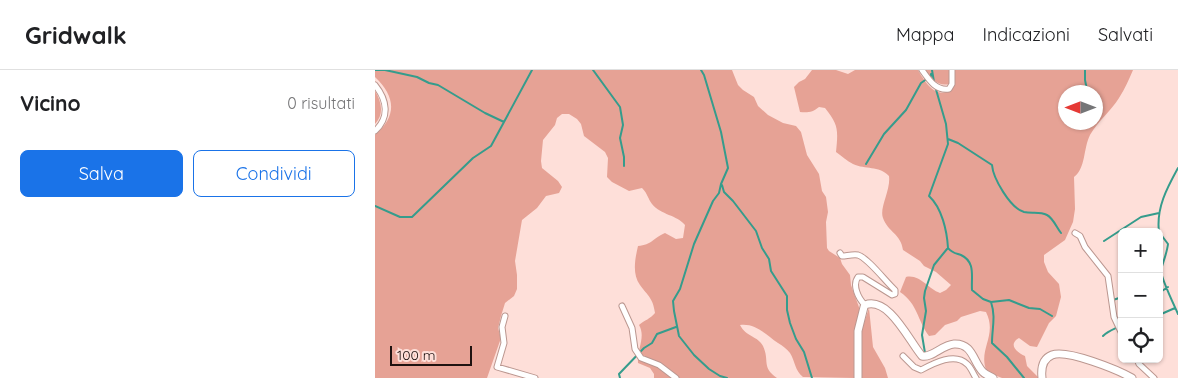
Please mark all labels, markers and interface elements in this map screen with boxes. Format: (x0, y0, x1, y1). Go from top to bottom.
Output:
text: Gridwalk (25, 20, 127, 50)
text: Mappa (896, 23, 954, 46)
text: Indicazioni (982, 23, 1070, 46)
text: Salvati (1098, 23, 1153, 46)
north arrow (1058, 85, 1103, 130)
text: Vicino (20, 90, 81, 116)
text: 0 risultati (287, 93, 355, 113)
button: Salva (20, 150, 183, 197)
button: Condividi (193, 150, 355, 197)
map controls (1118, 228, 1163, 363)
button: + (1118, 228, 1163, 273)
button: − (1118, 273, 1163, 318)
button: locate (1118, 318, 1163, 363)
scale bar (390, 343, 473, 366)
text: 100 m (397, 346, 435, 364)

